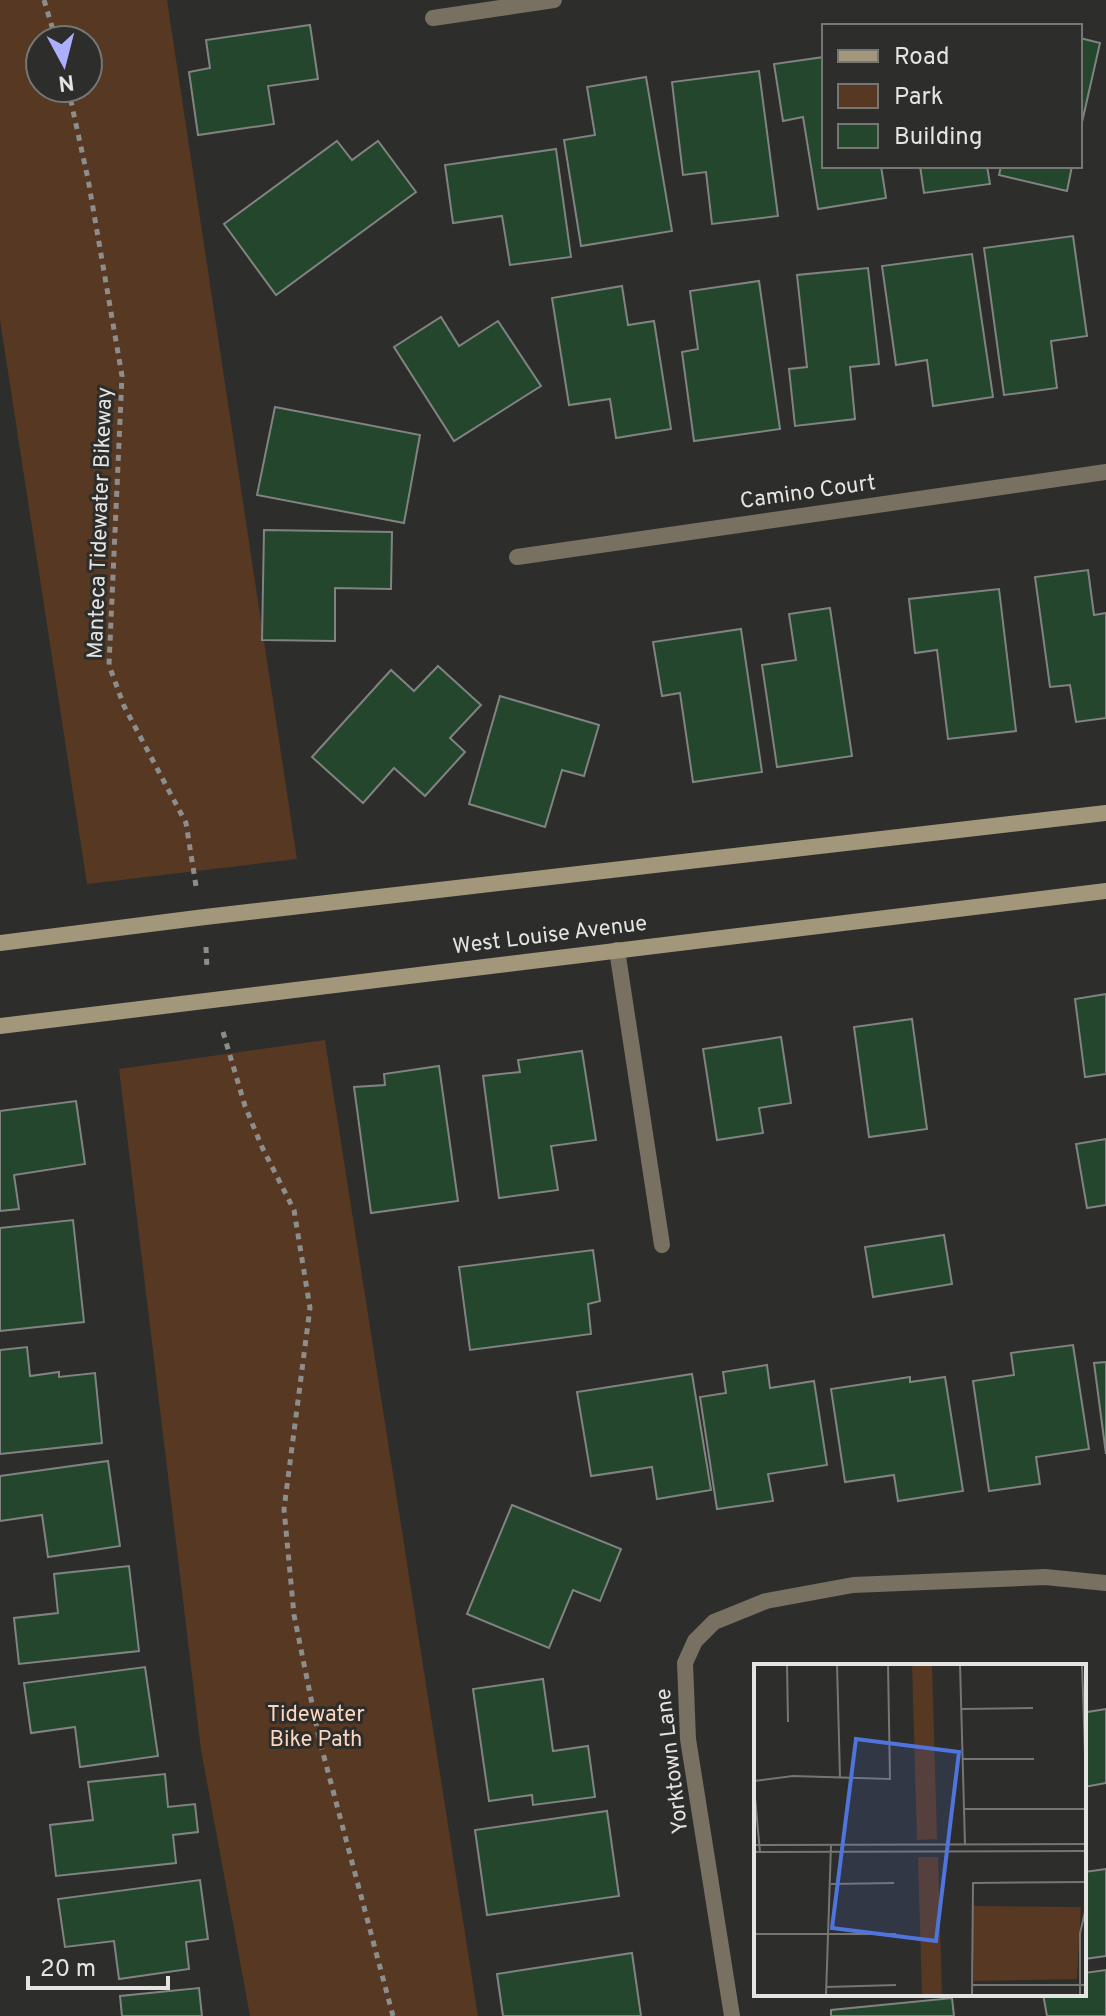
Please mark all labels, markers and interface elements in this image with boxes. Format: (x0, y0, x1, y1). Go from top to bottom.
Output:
north arrow (24, 24, 104, 104)
legend (822, 24, 1082, 168)
text: Road (894, 43, 950, 73)
text: N (57, 67, 76, 96)
text: Park (894, 83, 944, 113)
text: Building (894, 123, 983, 153)
street label: Manteca Tidewater Bikeway (83, 386, 119, 660)
street label: Camino Court (738, 470, 878, 516)
street label: West Louise Avenue (451, 911, 649, 961)
inset map (754, 1664, 1086, 1996)
street label: Yorktown Lane (651, 1687, 695, 1835)
park label: Tidewater Bike Path (267, 1702, 365, 1754)
scale bar (28, 1940, 168, 1990)
text: 20 m (40, 1955, 96, 1985)

